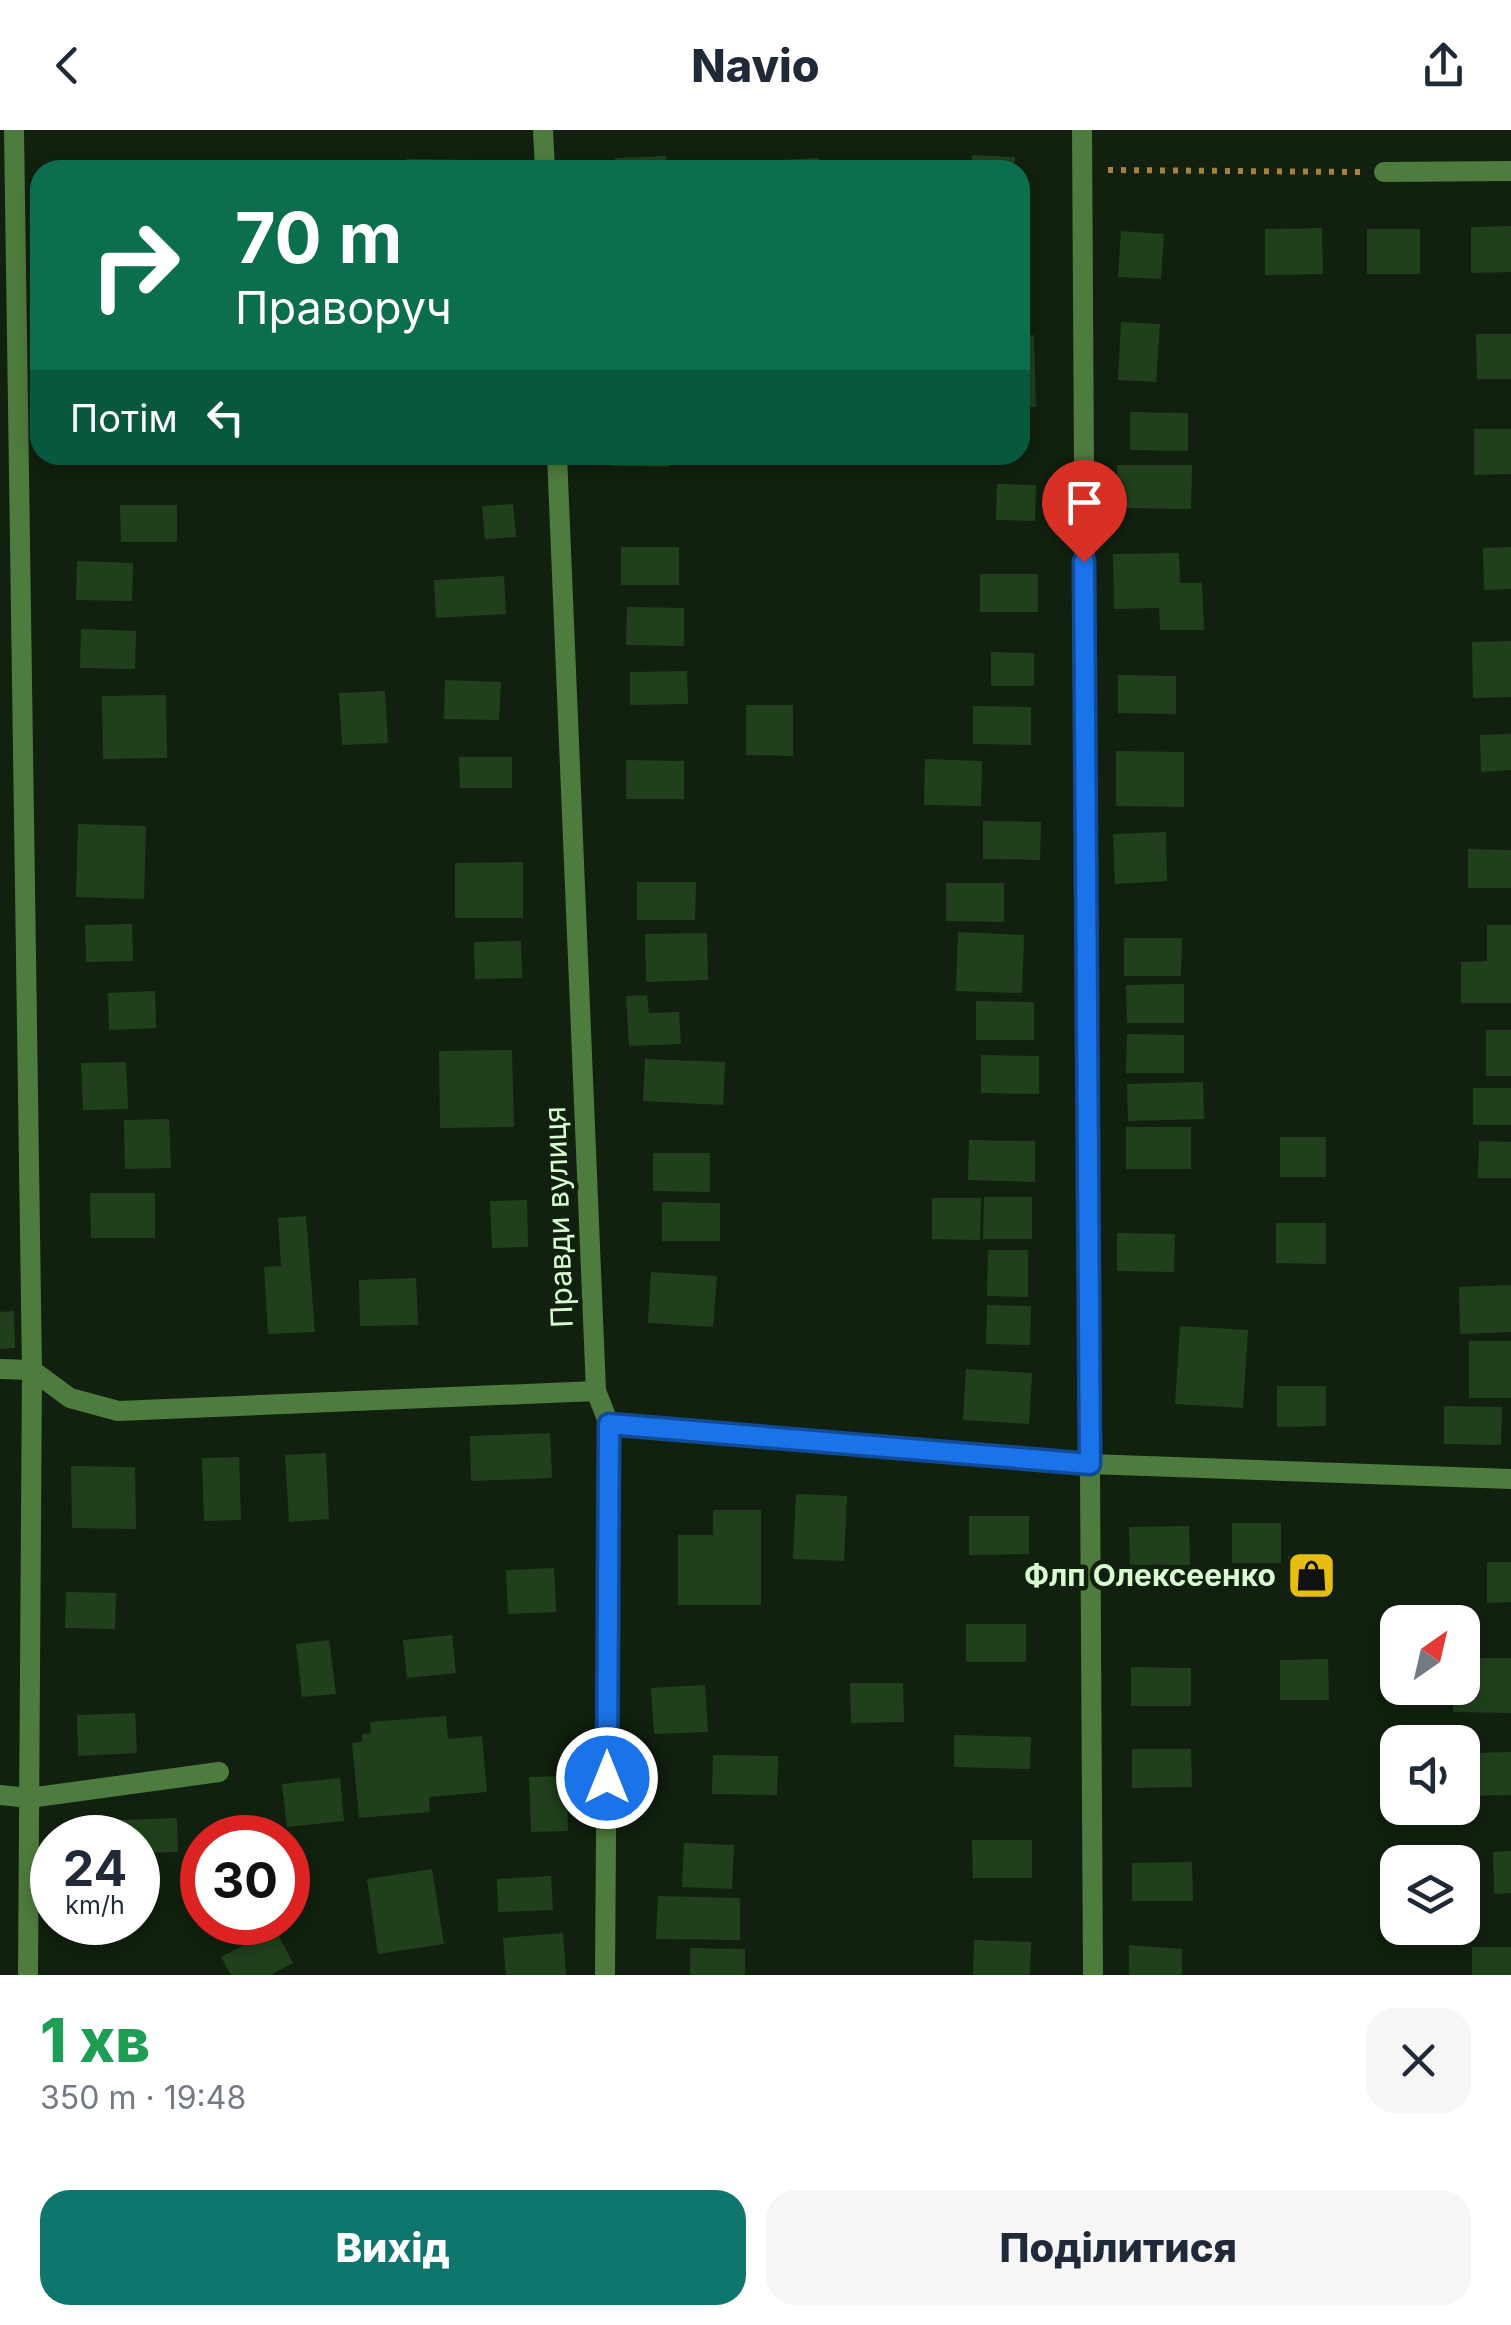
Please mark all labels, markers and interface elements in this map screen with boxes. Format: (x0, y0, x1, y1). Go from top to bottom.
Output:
icon: back (40, 38, 95, 93)
text: Navio (691, 38, 820, 93)
icon: share (1416, 38, 1471, 93)
text: 70 m (235, 195, 402, 280)
icon: right (70, 200, 200, 330)
text: Праворуч (235, 280, 452, 335)
icon: left (198, 390, 253, 445)
text: Потім (70, 395, 178, 441)
pin (1042, 460, 1127, 563)
icon: arrive (1057, 475, 1112, 530)
street label: Правди вулиця (536, 1106, 580, 1328)
shop icon: Флп Олексеенко (1285, 1550, 1337, 1602)
place label: Флп Олексеенко (1024, 1557, 1276, 1593)
north arrow (1380, 1605, 1480, 1705)
map controls (1380, 1605, 1480, 1945)
button: sound (1380, 1725, 1480, 1825)
position arrow (555, 1726, 659, 1830)
speed limit sign: 30 (180, 1815, 310, 1945)
text: 24 (63, 1838, 127, 1898)
button: layers (1380, 1845, 1480, 1945)
text: km/h (65, 1890, 125, 1920)
text: 1 хв (40, 2004, 150, 2076)
button: close (1366, 2008, 1471, 2113)
text: 350 m · 19:48 (40, 2078, 246, 2117)
button: Вихід (40, 2190, 746, 2305)
button: Поділитися (766, 2190, 1471, 2305)

